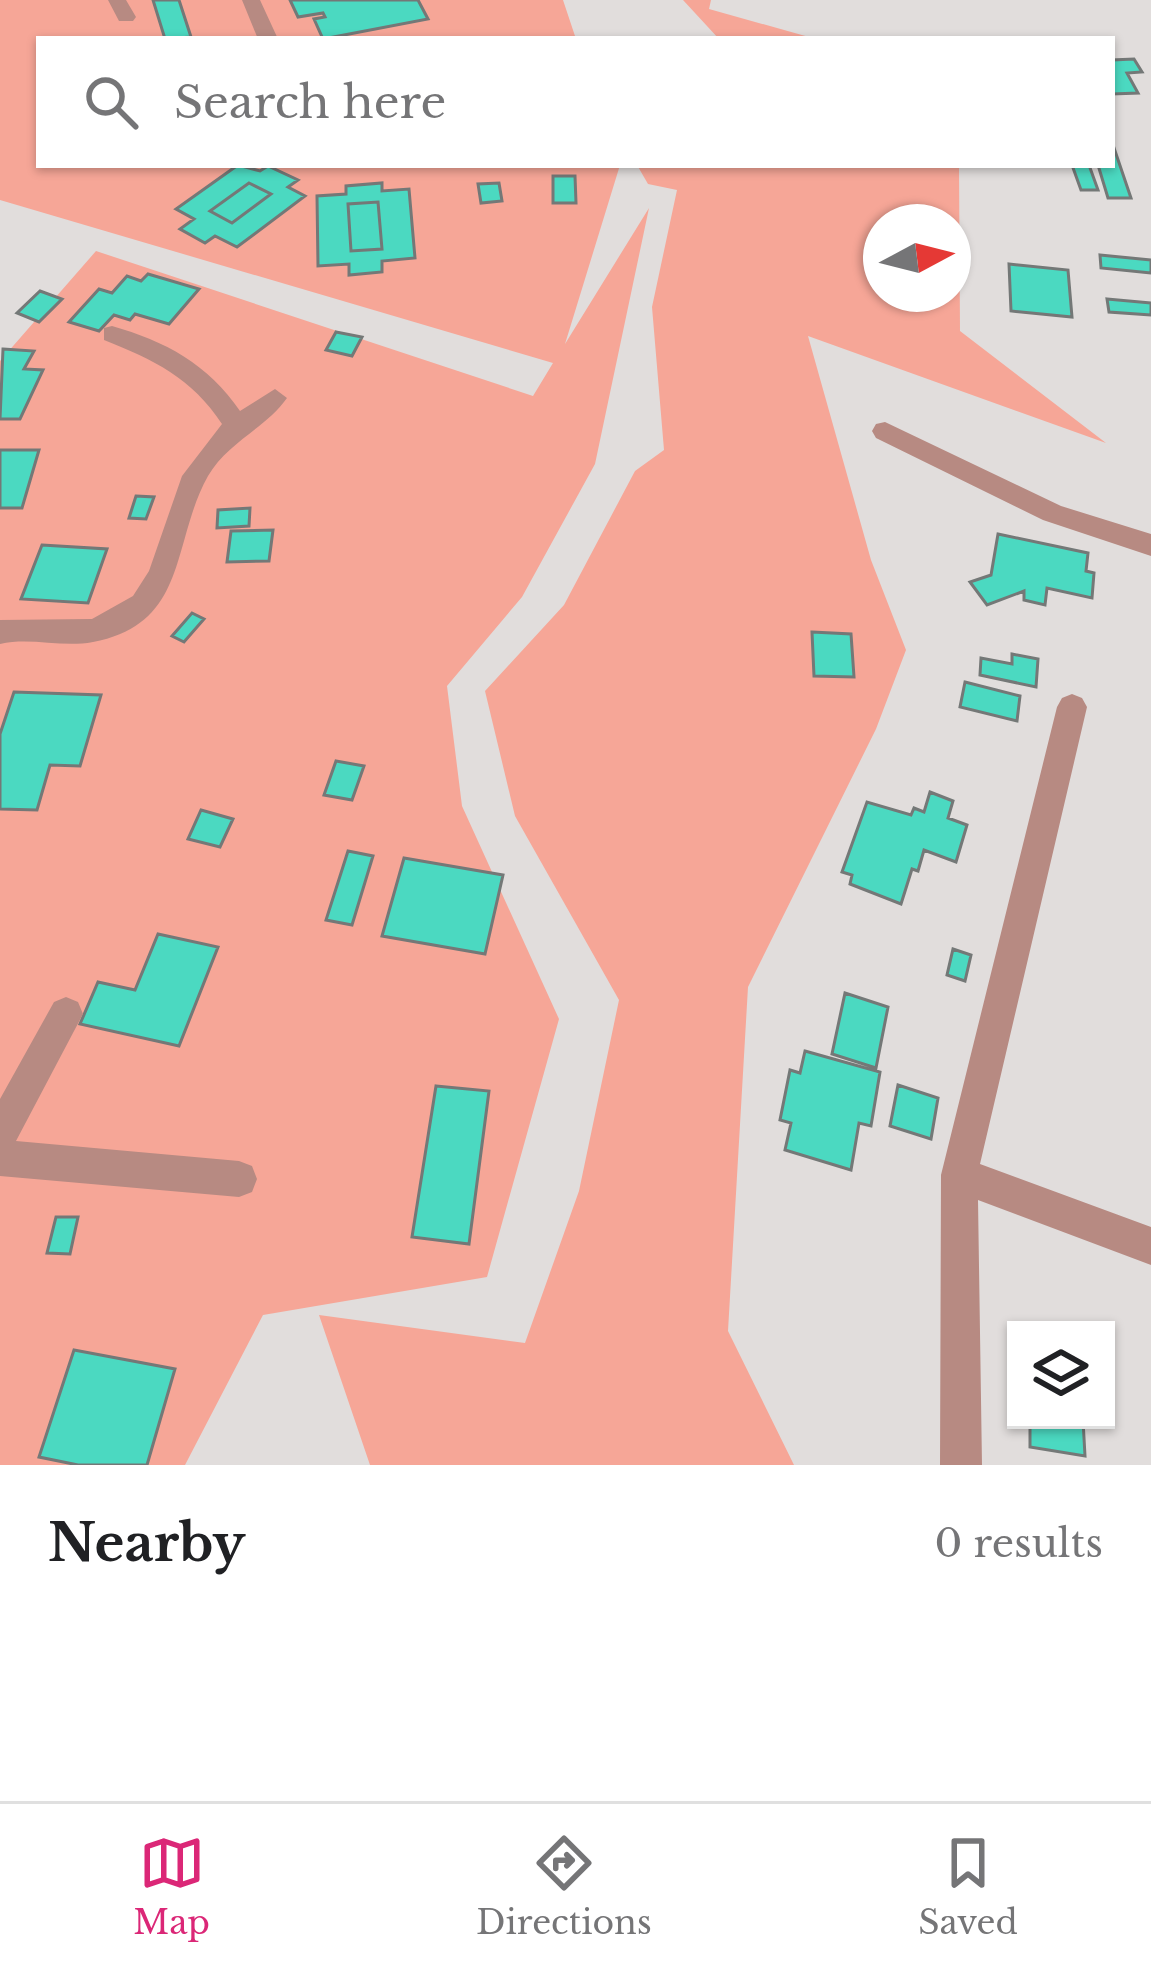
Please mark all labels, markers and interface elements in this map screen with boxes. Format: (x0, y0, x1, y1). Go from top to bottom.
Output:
search box (36, 36, 1115, 168)
icon: search (78, 69, 144, 135)
text: Search here (174, 74, 446, 130)
north arrow (863, 204, 971, 312)
map controls (1007, 1321, 1115, 1429)
button: layers (1007, 1321, 1115, 1429)
text: Nearby (48, 1512, 245, 1575)
text: 0 results (934, 1519, 1103, 1568)
tab: Map (133, 1830, 210, 1943)
tab: Directions (476, 1830, 652, 1943)
tab: Saved (918, 1830, 1018, 1943)

